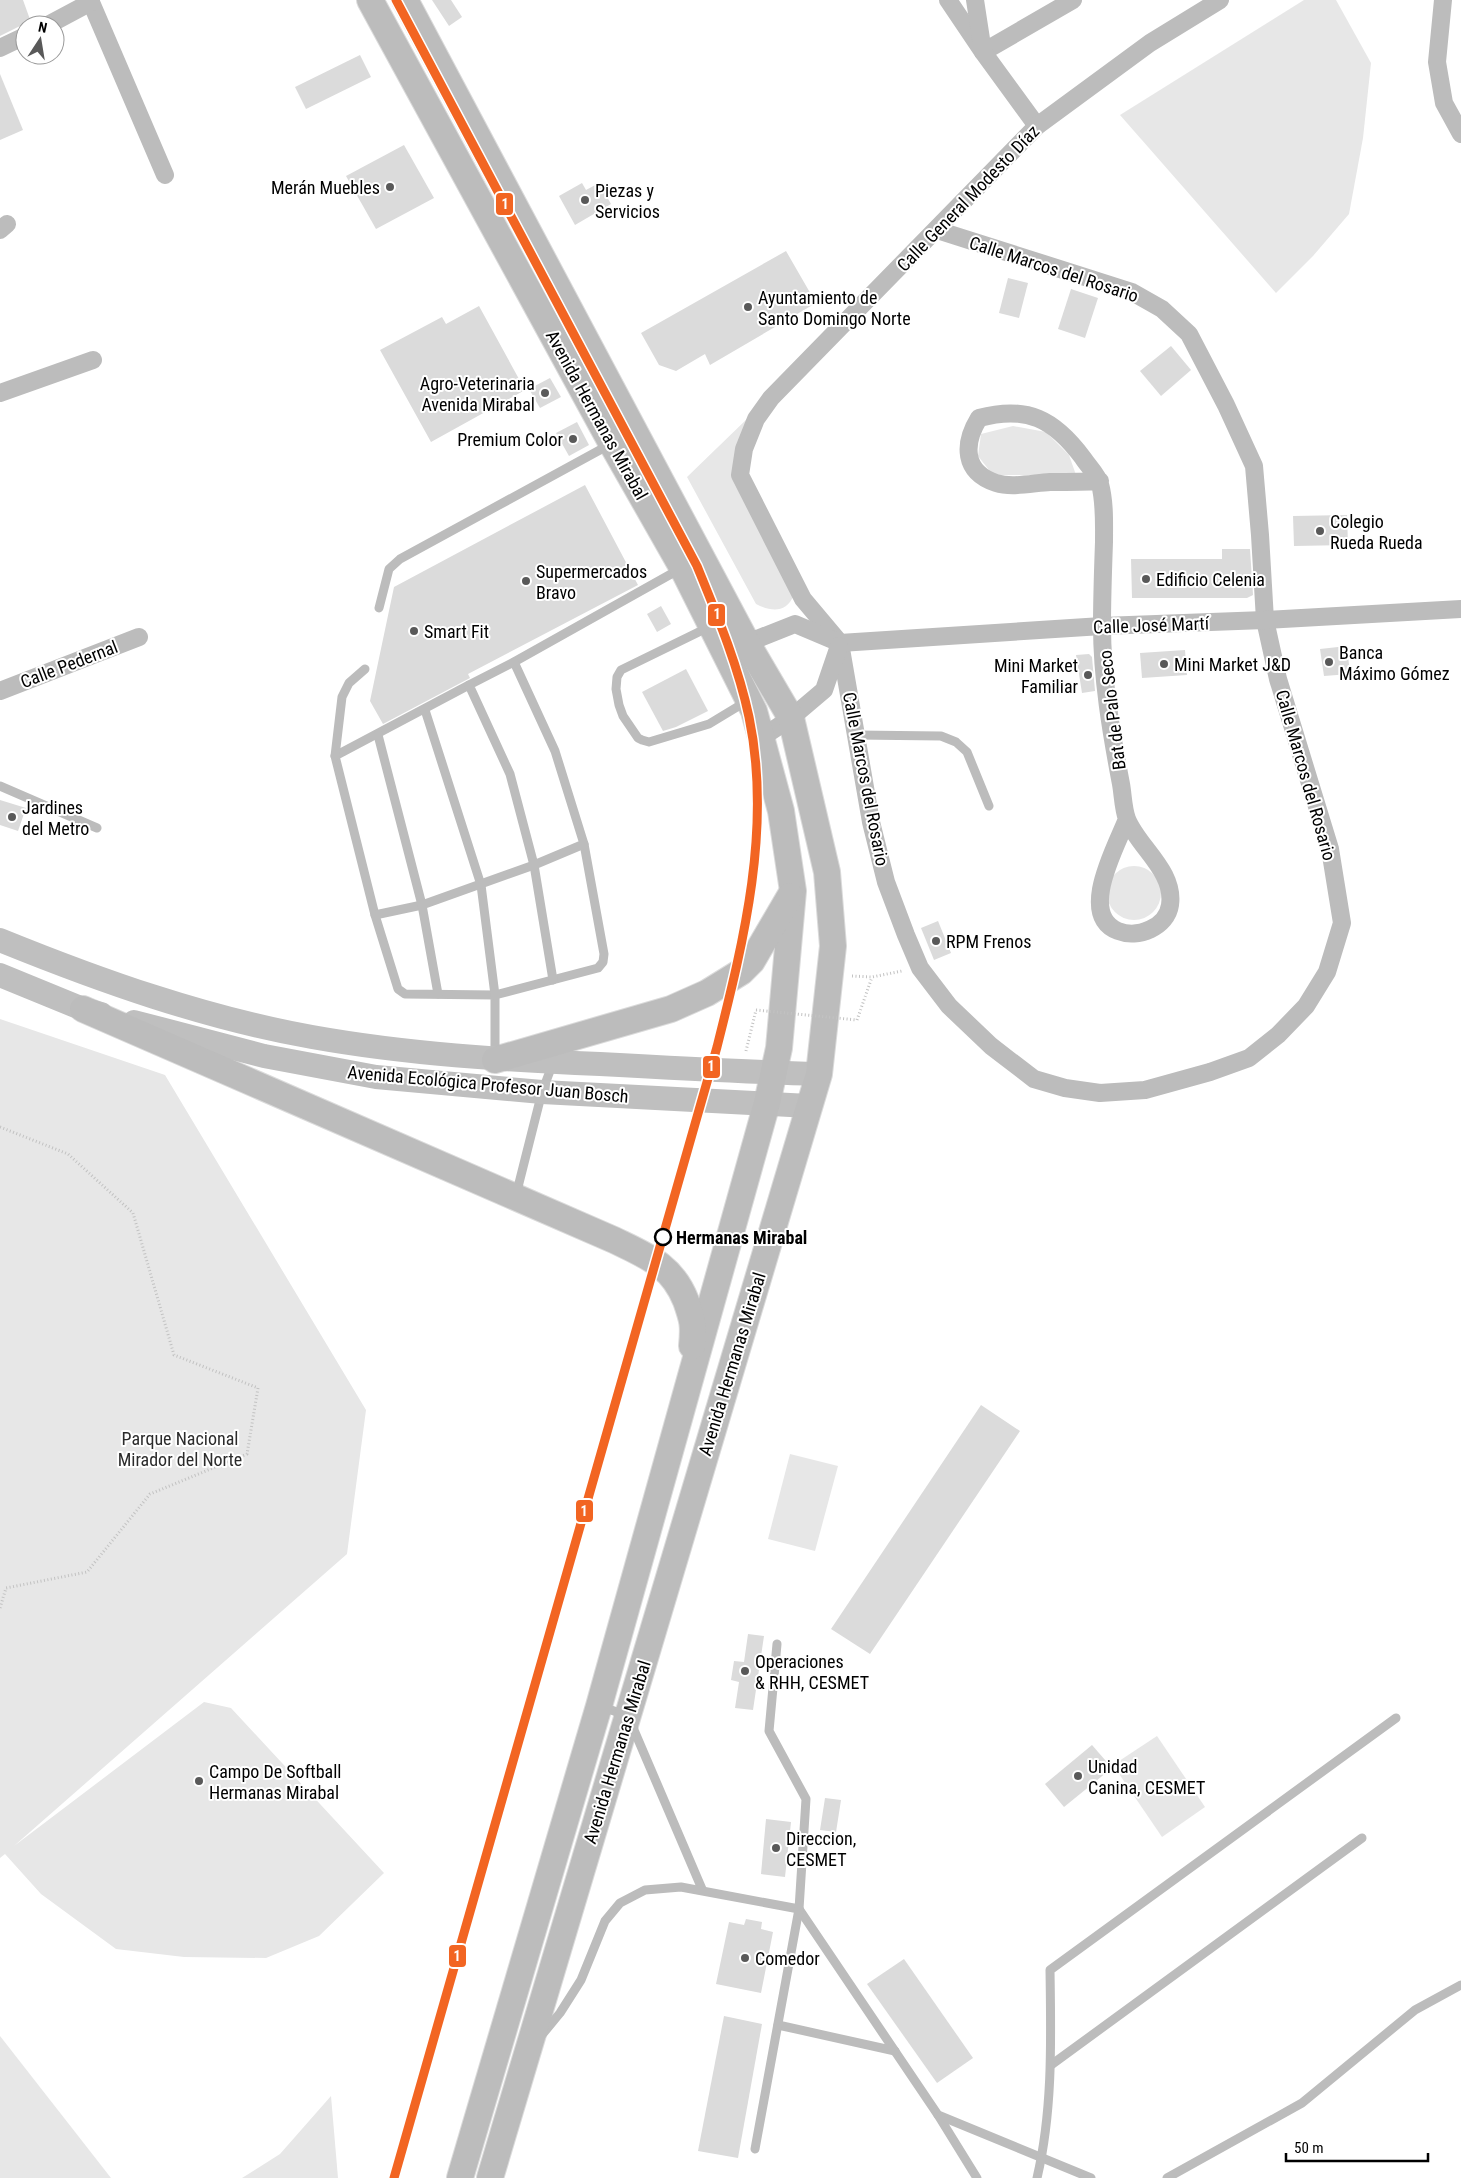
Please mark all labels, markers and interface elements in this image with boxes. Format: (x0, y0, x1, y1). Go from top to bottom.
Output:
north arrow (15, 15, 65, 65)
text: N (37, 19, 49, 36)
street label: Calle General Modesto Díaz (893, 120, 1044, 276)
place label: Merán Muebles (271, 177, 380, 198)
place label: Piezas y Servicios (595, 180, 660, 222)
marker: Merán Muebles (384, 181, 396, 193)
line badge: 1 (495, 192, 514, 216)
marker: Piezas y Servicios (579, 194, 591, 206)
text: 1 (501, 196, 509, 212)
street label: Calle Marcos del Rosario (967, 232, 1141, 306)
place label: Ayuntamiento de Santo Domingo Norte (758, 287, 911, 329)
marker: Ayuntamiento de Santo Domingo Norte (742, 301, 754, 313)
street label: Avenida Hermanas Mirabal (542, 327, 652, 503)
place label: Agro-Veterinaria Avenida Mirabal (420, 373, 535, 415)
marker: Agro-Veterinaria Avenida Mirabal (539, 387, 551, 399)
place label: Premium Color (457, 429, 564, 450)
marker: Premium Color (567, 433, 579, 445)
place label: Colegio Rueda Rueda (1330, 511, 1423, 553)
marker: Colegio Rueda Rueda (1314, 525, 1326, 537)
place label: Supermercados Bravo (536, 561, 647, 603)
place label: Edificio Celenia (1156, 569, 1265, 590)
marker: Edificio Celenia (1140, 573, 1152, 585)
marker: Supermercados Bravo (520, 575, 532, 587)
line badge: 1 (707, 603, 726, 627)
text: 1 (713, 606, 721, 622)
street label: Calle José Martí (1093, 612, 1210, 638)
place label: Smart Fit (424, 621, 489, 642)
marker: Smart Fit (408, 625, 420, 637)
street label: Calle Pedernal (17, 636, 121, 692)
place label: Banca Máximo Gómez (1339, 642, 1450, 684)
street label: Bat de Palo Seco (1094, 649, 1130, 771)
place label: Mini Market J&D (1174, 654, 1291, 675)
place label: Mini Market Familiar (994, 655, 1079, 697)
marker: Banca Máximo Gómez (1323, 656, 1335, 668)
marker: Mini Market J&D (1158, 658, 1170, 670)
marker: Mini Market Familiar (1082, 669, 1094, 681)
street label: Calle Marcos del Rosario (1272, 687, 1340, 863)
street label: Calle Marcos del Rosario (839, 690, 893, 868)
place label: Jardines del Metro (22, 797, 89, 839)
marker: Jardines del Metro (6, 811, 18, 823)
place label: RPM Frenos (946, 931, 1031, 952)
marker: RPM Frenos (930, 935, 942, 947)
line badge: 1 (702, 1055, 721, 1079)
text: 1 (707, 1058, 715, 1074)
street label: Avenida Ecológica Profesor Juan Bosch (347, 1061, 629, 1107)
place label: Hermanas Mirabal (676, 1227, 807, 1248)
marker: Hermanas Mirabal (654, 1228, 672, 1246)
street label: Avenida Hermanas Mirabal (694, 1270, 770, 1458)
park label: Parque Nacional Mirador del Norte (118, 1428, 242, 1470)
line badge: 1 (575, 1499, 594, 1523)
text: 1 (580, 1503, 588, 1519)
place label: Operaciones & RHH, CESMET (755, 1651, 869, 1693)
street label: Avenida Hermanas Mirabal (579, 1658, 655, 1846)
marker: Operaciones & RHH, CESMET (739, 1665, 751, 1677)
place label: Unidad Canina, CESMET (1088, 1756, 1205, 1798)
place label: Campo De Softball Hermanas Mirabal (209, 1761, 341, 1803)
marker: Unidad Canina, CESMET (1072, 1770, 1084, 1782)
marker: Campo De Softball Hermanas Mirabal (193, 1775, 205, 1787)
place label: Direccion, CESMET (786, 1828, 856, 1870)
marker: Direccion, CESMET (770, 1842, 782, 1854)
line badge: 1 (448, 1944, 467, 1968)
text: 1 (453, 1948, 461, 1964)
place label: Comedor (755, 1948, 820, 1969)
marker: Comedor (739, 1952, 751, 1964)
scale bar (1286, 2130, 1428, 2162)
text: 50 m (1294, 2139, 1324, 2157)

